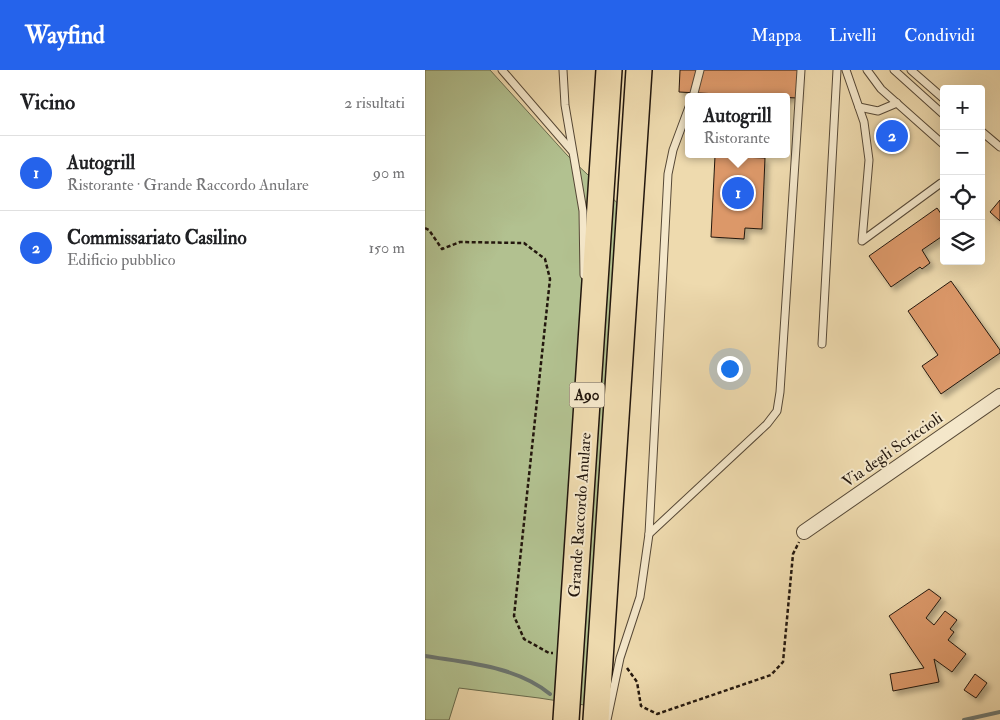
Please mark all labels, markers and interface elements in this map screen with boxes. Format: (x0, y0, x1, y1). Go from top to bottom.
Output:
text: Wayfind (25, 20, 105, 51)
text: Mappa (751, 24, 801, 47)
text: Livelli (829, 24, 876, 47)
text: Condividi (904, 24, 975, 47)
map controls (940, 85, 985, 265)
button: + (940, 85, 985, 130)
text: Vicino (20, 89, 75, 116)
text: 2 risultati (344, 93, 405, 113)
popup (685, 93, 790, 158)
text: Autogrill (703, 104, 772, 128)
pin: 2 (876, 117, 908, 155)
text: Ristorante (703, 128, 770, 148)
button: − (940, 130, 985, 175)
text: Autogrill (67, 151, 135, 175)
text: 1 (33, 163, 39, 183)
text: 90 m (373, 163, 405, 183)
pin: 1 (722, 174, 754, 212)
text: Ristorante · Grande Raccordo Anulare (67, 175, 309, 195)
button: locate (940, 175, 985, 220)
button: layers (940, 220, 985, 265)
text: Commissariato Casilino (67, 226, 247, 250)
text: 2 (32, 238, 40, 258)
text: 150 m (368, 238, 405, 258)
text: Edificio pubblico (67, 250, 175, 270)
your location (717, 356, 743, 382)
road number: A90 (569, 382, 605, 408)
street label: Via degli Scriccioli (838, 408, 947, 492)
street label: Grande Raccordo Anulare (564, 432, 596, 598)

